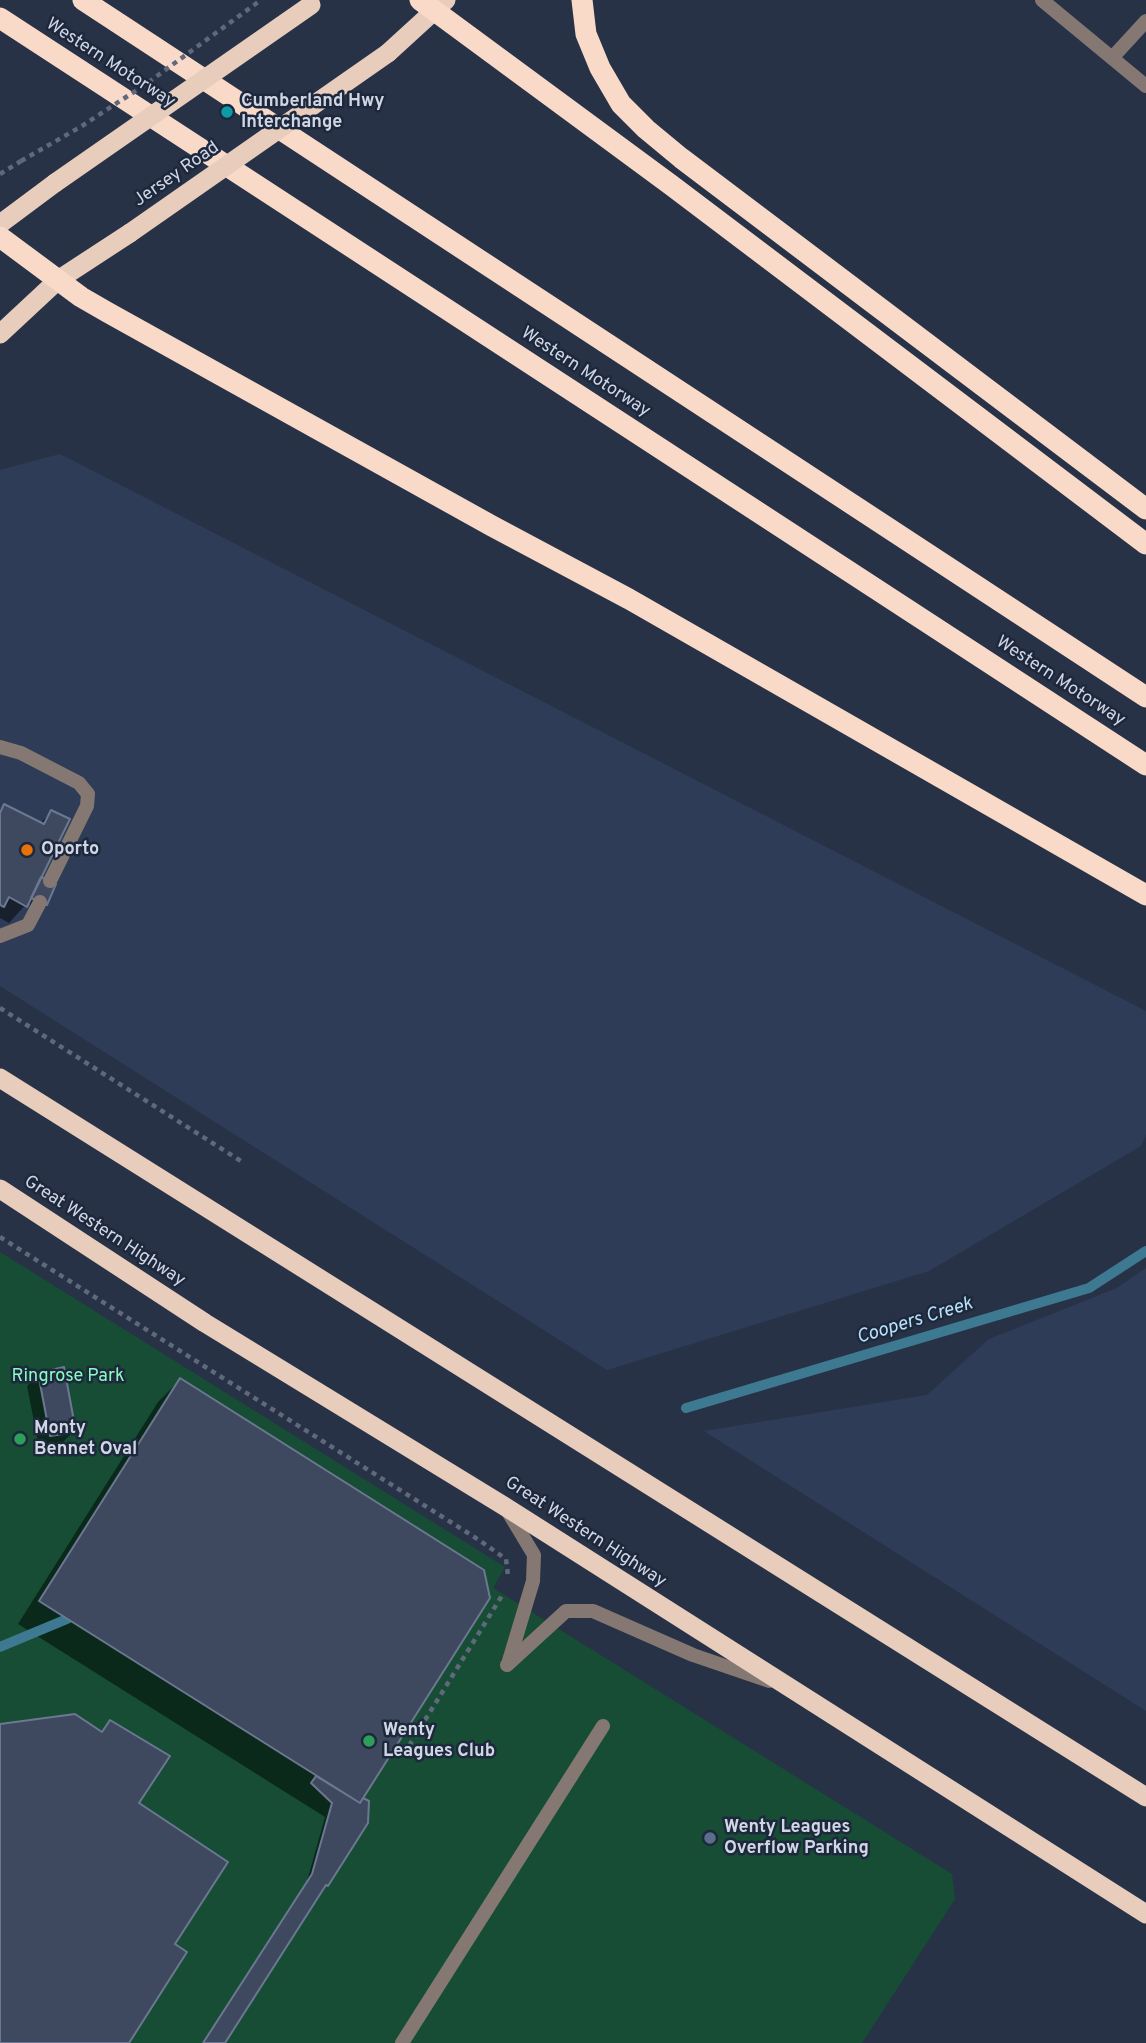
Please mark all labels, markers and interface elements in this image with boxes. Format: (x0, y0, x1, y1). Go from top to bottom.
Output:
street label: Western Motorway (41, 14, 179, 114)
place label: Cumberland Hwy Interchange (241, 91, 385, 134)
marker: Cumberland Hwy Interchange (219, 104, 235, 120)
street label: Jersey Road (130, 138, 224, 212)
street label: Western Motorway (516, 323, 654, 423)
street label: Western Motorway (991, 632, 1129, 732)
place label: Oporto (41, 839, 99, 861)
marker: Oporto (19, 842, 35, 858)
street label: Great Western Highway (19, 1172, 189, 1292)
water label: Coopers Creek (854, 1294, 976, 1350)
park label: Ringrose Park (12, 1366, 124, 1388)
place label: Monty Bennet Oval (34, 1418, 137, 1460)
marker: Monty Bennet Oval (12, 1431, 28, 1447)
street label: Great Western Highway (500, 1473, 670, 1593)
place label: Wenty Leagues Club (383, 1720, 495, 1762)
marker: Wenty Leagues Club (361, 1733, 377, 1749)
place label: Wenty Leagues Overflow Parking (724, 1817, 869, 1860)
marker: Wenty Leagues Overflow Parking (702, 1830, 718, 1846)

